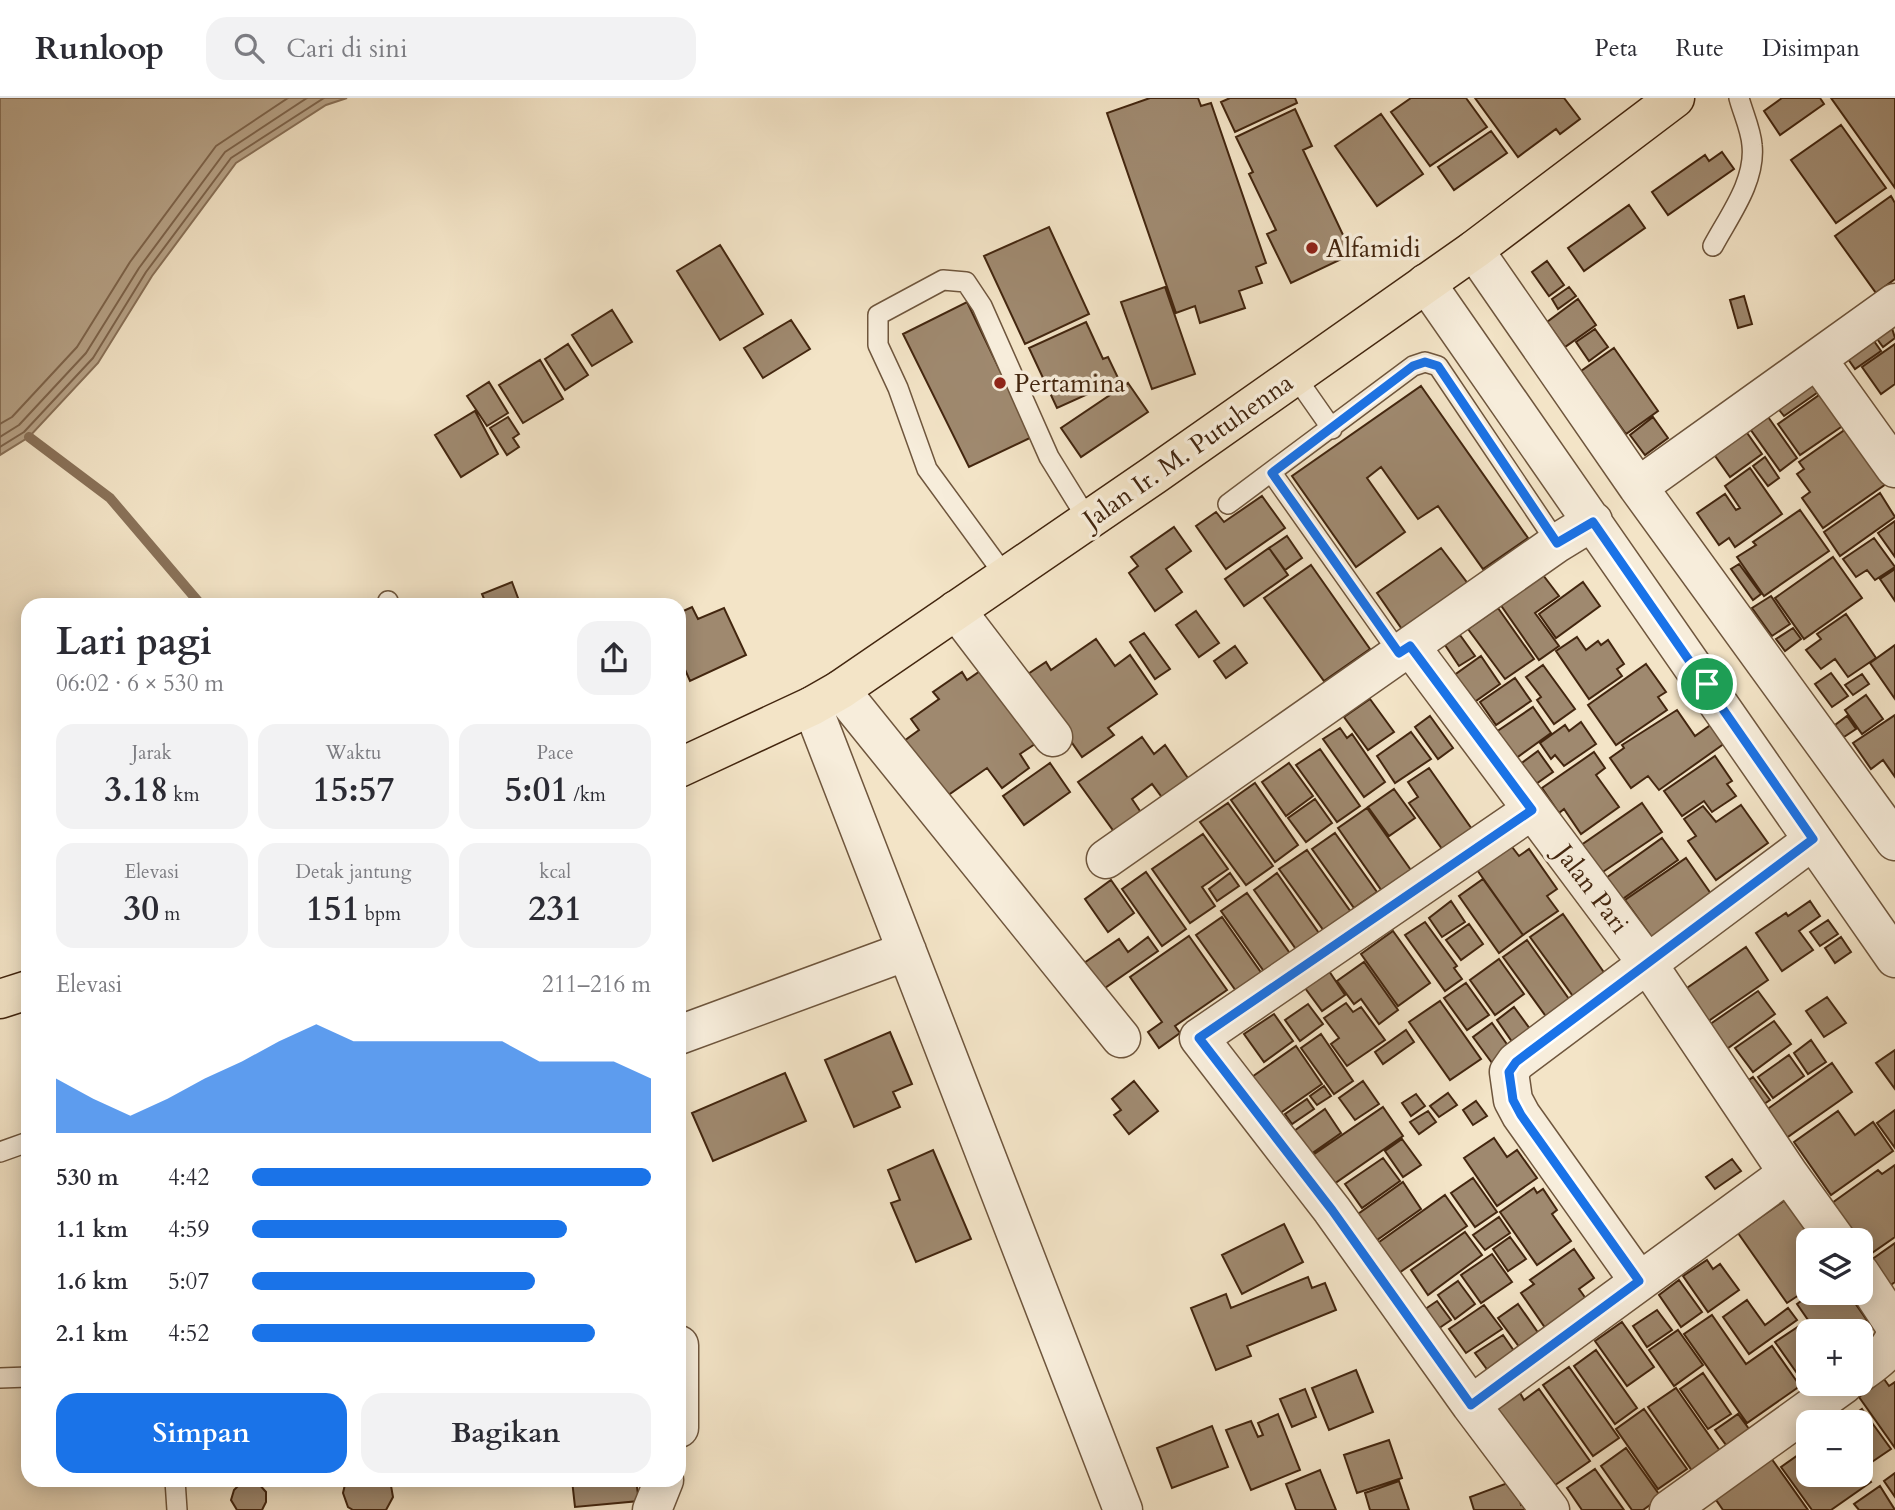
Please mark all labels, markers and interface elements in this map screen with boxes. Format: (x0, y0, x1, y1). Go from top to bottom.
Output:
search box (206, 17, 696, 80)
text: Runloop (35, 26, 164, 71)
icon: search (230, 29, 268, 67)
text: Cari di sini (286, 31, 407, 66)
text: Peta (1595, 32, 1638, 65)
text: Rute (1676, 32, 1724, 65)
text: Disimpan (1762, 32, 1860, 65)
place label: Alfamidi (1326, 231, 1421, 266)
marker: Alfamidi (1304, 240, 1320, 256)
street label: Jalan Ir. M. Putuhenna (1073, 365, 1300, 539)
place label: Pertamina (1014, 366, 1125, 401)
marker: Pertamina (992, 375, 1008, 391)
text: Lari pagi (56, 616, 212, 668)
button: share (577, 621, 651, 695)
pin (1677, 654, 1737, 714)
icon: arrive (1688, 665, 1726, 703)
text: 06:02 · 6 × 530 m (56, 668, 224, 699)
text: Jarak (132, 740, 172, 766)
text: Waktu (326, 740, 381, 766)
text: Pace (537, 740, 574, 766)
text: 3.18 (104, 766, 168, 814)
text: 15:57 (313, 766, 394, 814)
text: 5:01 (504, 766, 568, 814)
text: km (168, 782, 199, 808)
text: /km (568, 782, 606, 808)
street label: Jalan Pari (1545, 834, 1637, 941)
text: Elevasi (124, 859, 179, 885)
text: Detak jantung (296, 859, 411, 885)
text: kcal (539, 859, 571, 885)
text: 30 (123, 885, 159, 933)
text: 151 (306, 885, 360, 933)
text: 231 (528, 885, 582, 933)
text: m (159, 901, 180, 927)
text: bpm (360, 901, 401, 927)
text: Elevasi (56, 969, 122, 1000)
text: 211–216 m (542, 969, 651, 1000)
text: 530 m (56, 1162, 119, 1193)
text: 4:42 (168, 1162, 209, 1193)
text: 1.1 km (56, 1214, 128, 1245)
text: 4:59 (168, 1214, 209, 1245)
map controls (1796, 1228, 1873, 1487)
button: layers (1796, 1228, 1873, 1305)
text: 1.6 km (56, 1266, 128, 1297)
text: 5:07 (168, 1266, 209, 1297)
text: 2.1 km (56, 1318, 128, 1349)
text: 4:52 (168, 1318, 209, 1349)
button: + (1796, 1319, 1873, 1396)
button: Simpan (56, 1393, 347, 1473)
button: Bagikan (361, 1393, 651, 1473)
button: − (1796, 1410, 1873, 1487)

